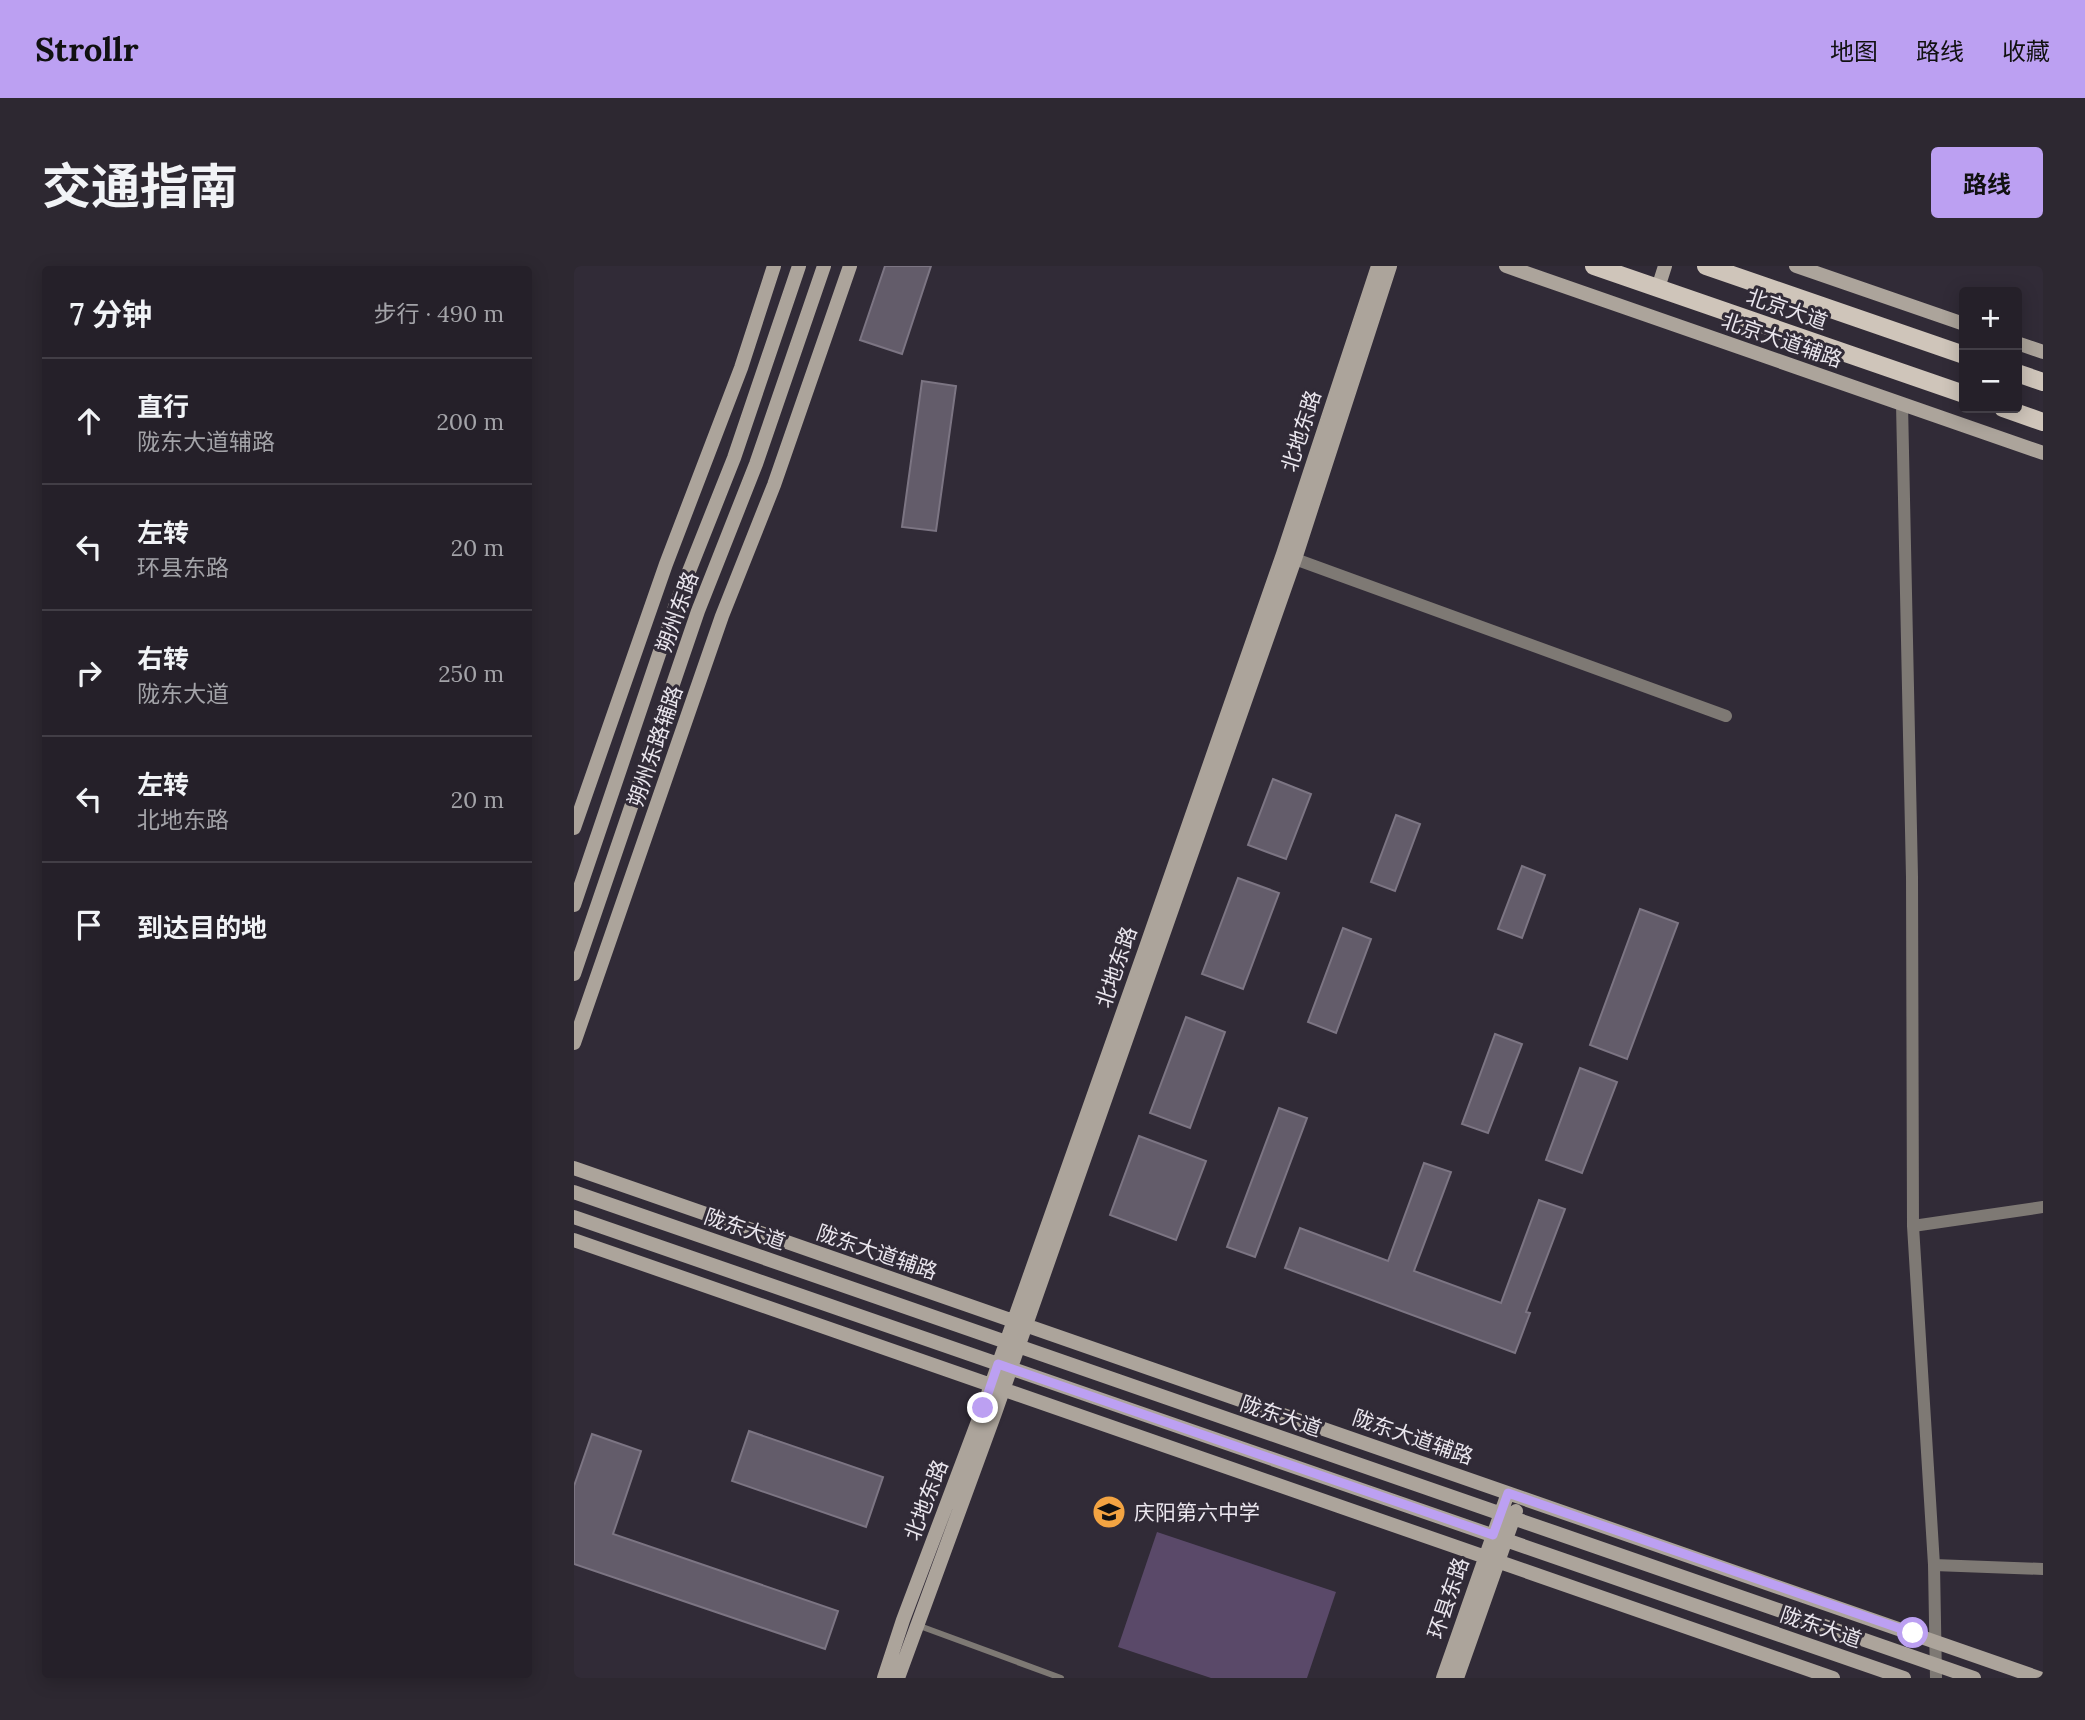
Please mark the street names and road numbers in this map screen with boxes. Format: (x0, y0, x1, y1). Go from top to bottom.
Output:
street label: 北京大道 (1743, 283, 1831, 335)
street label: 北京大道辅路 (1718, 307, 1846, 373)
street label: 北地东路 (1275, 387, 1327, 475)
street label: 朔州东路 (650, 568, 704, 656)
street label: 朔州东路辅路 (622, 682, 688, 810)
street label: 北地东路 (1090, 923, 1142, 1011)
street label: 陇东大道 (701, 1203, 789, 1255)
street label: 陇东大道辅路 (813, 1219, 941, 1285)
street label: 陇东大道 (1237, 1390, 1325, 1442)
street label: 陇东大道辅路 (1349, 1404, 1477, 1470)
street label: 北地东路 (898, 1456, 954, 1544)
street label: 环县东路 (1422, 1554, 1474, 1642)
street label: 陇东大道 (1777, 1601, 1865, 1653)

